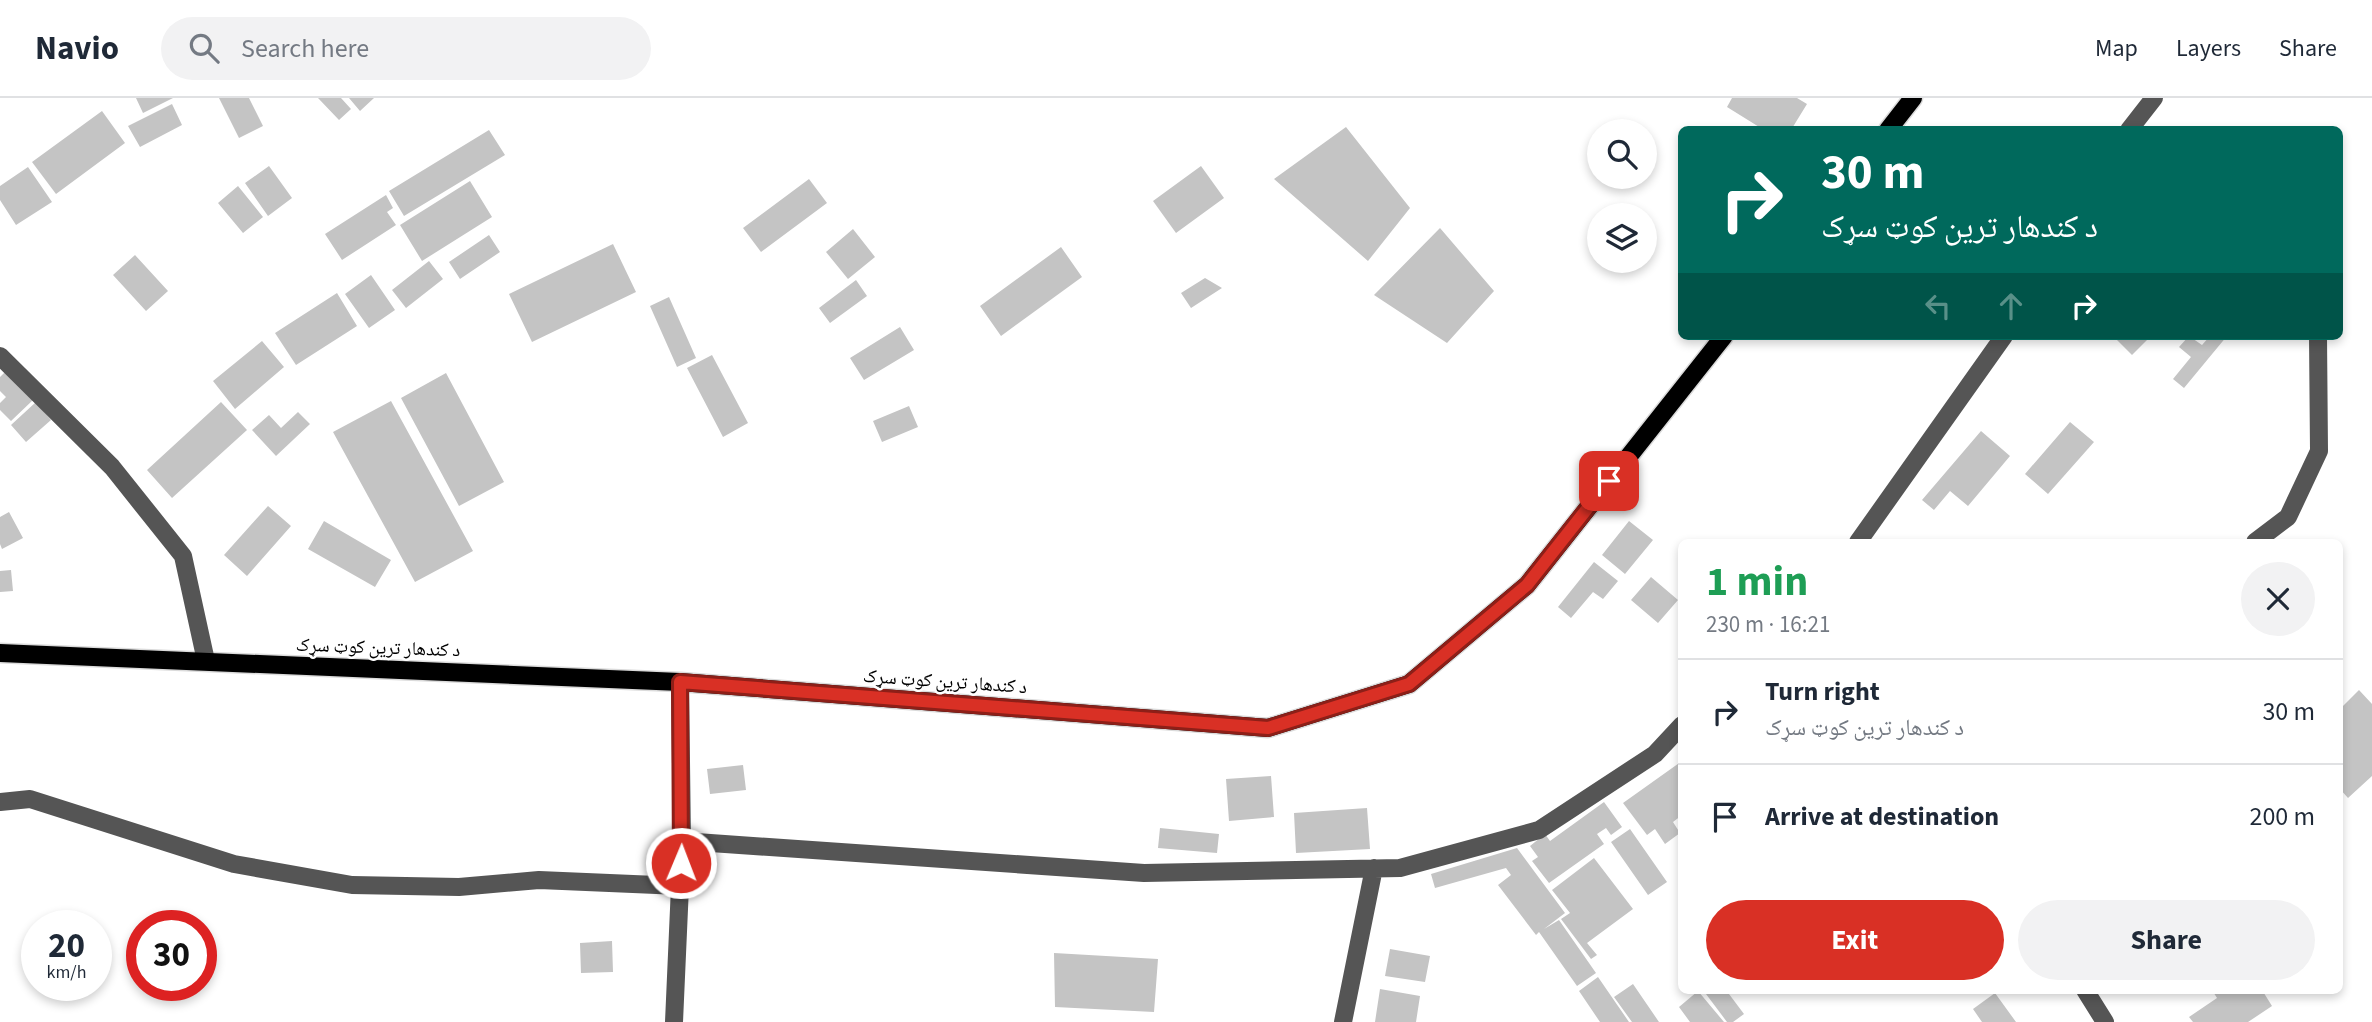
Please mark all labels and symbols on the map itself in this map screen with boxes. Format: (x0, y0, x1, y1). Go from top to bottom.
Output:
pin (1579, 451, 1639, 511)
street label: د کندهار ترين کوټ سړک (295, 632, 461, 664)
street label: د کندهار ترين کوټ سړک (862, 663, 1028, 701)
position arrow (644, 826, 718, 900)
speed limit sign: 30 (126, 910, 217, 1001)

